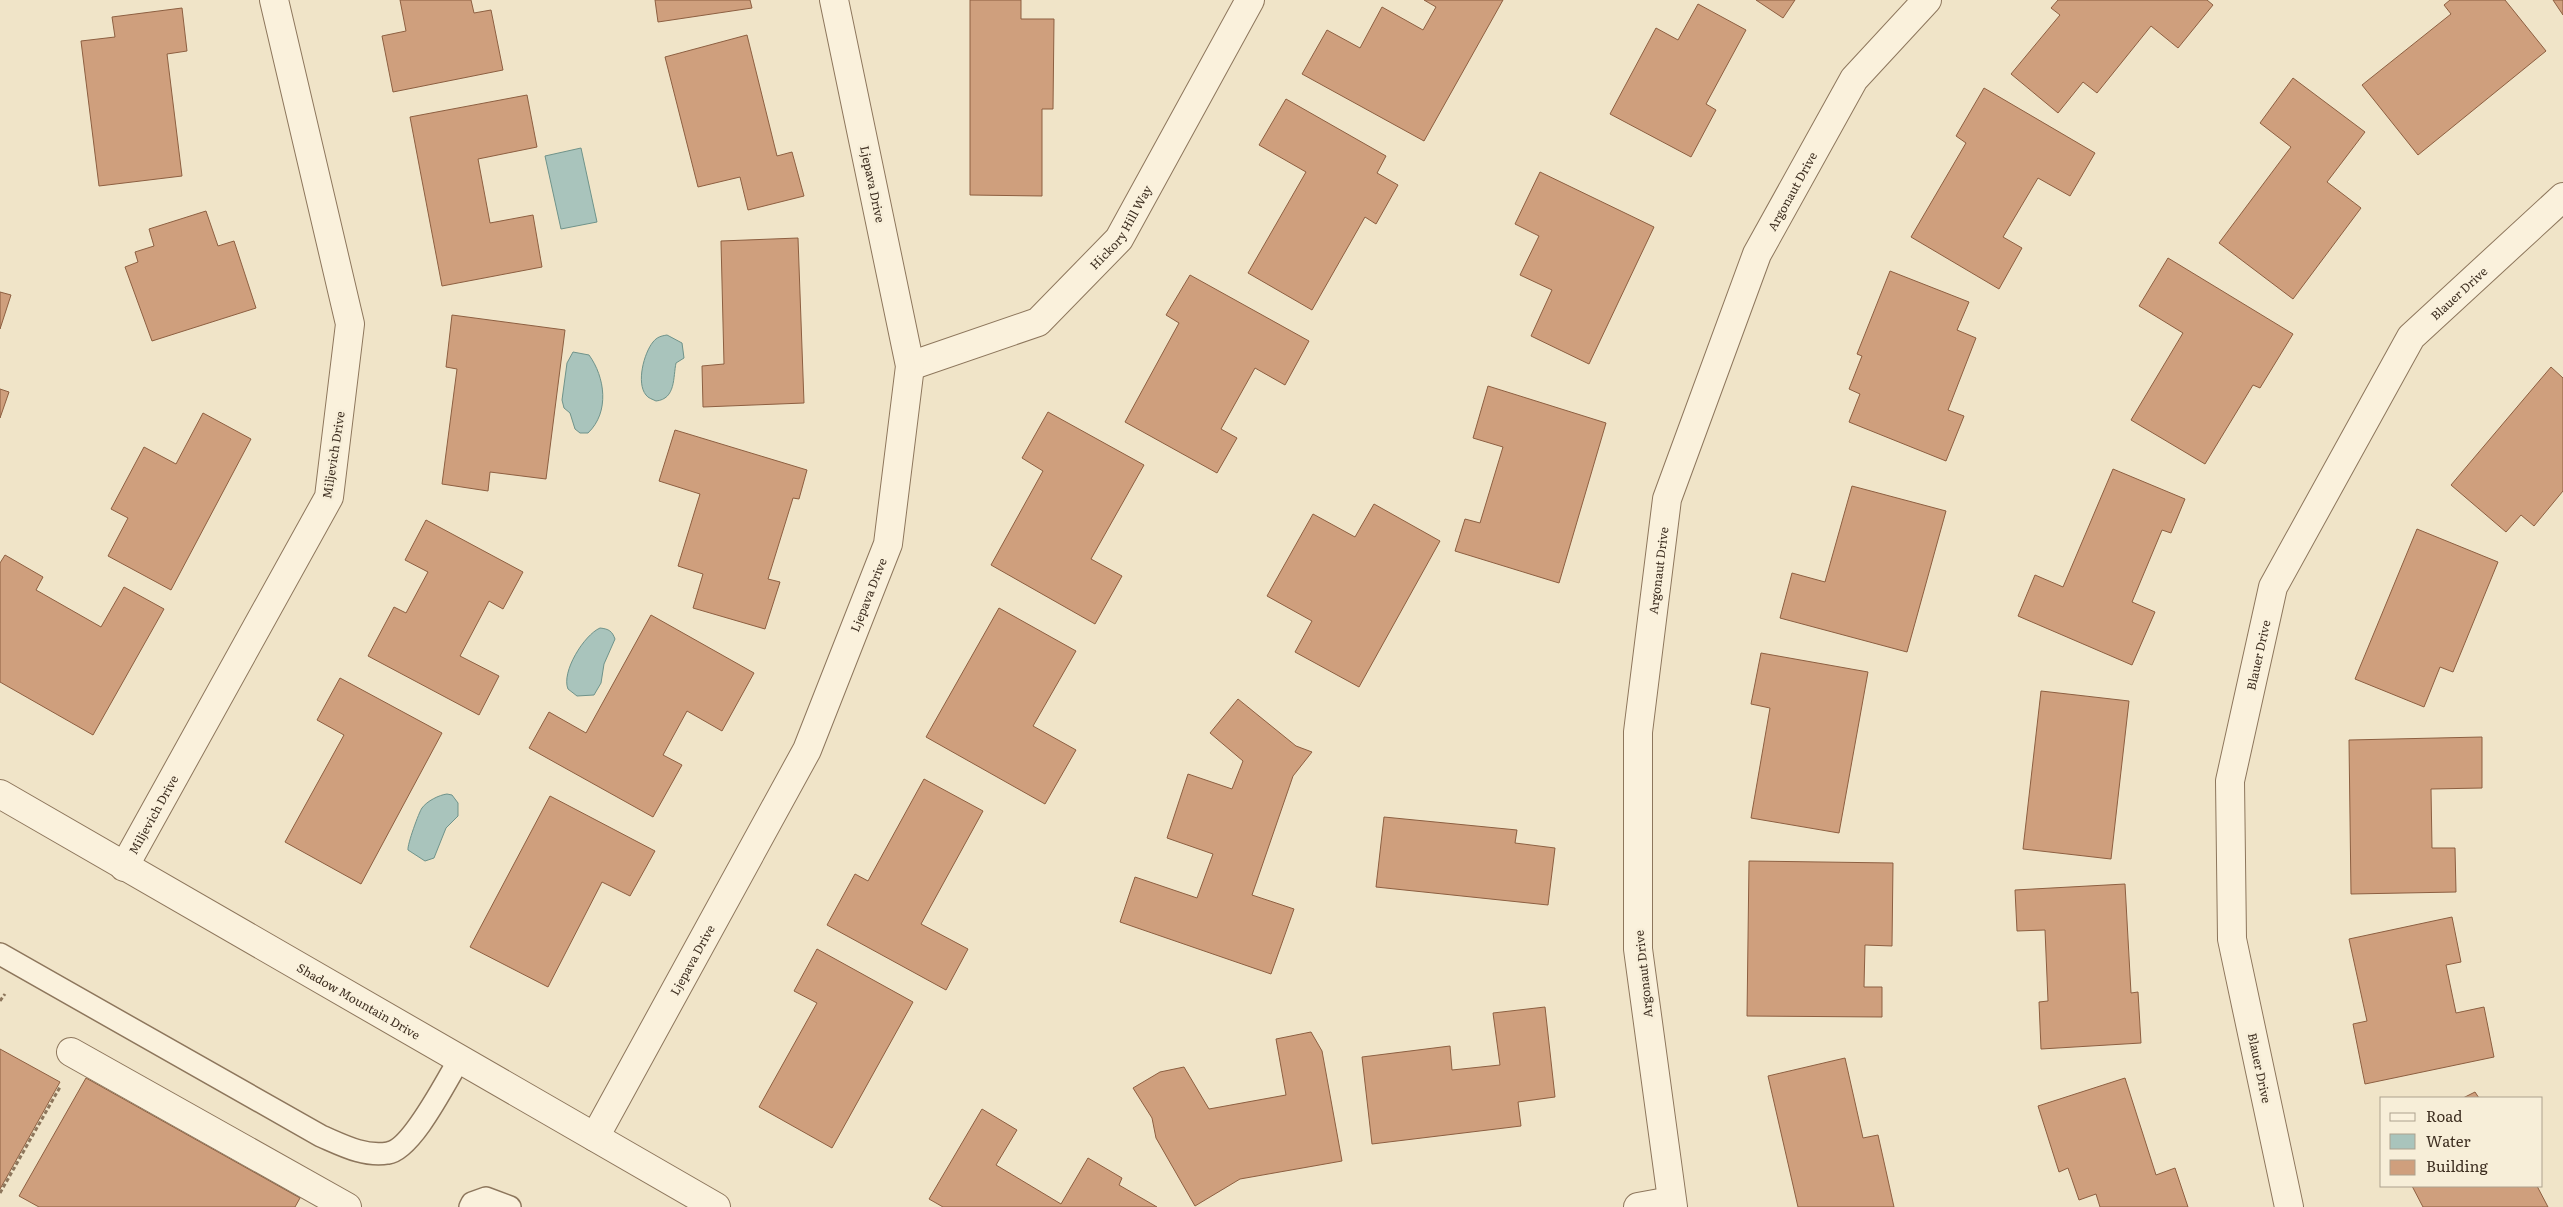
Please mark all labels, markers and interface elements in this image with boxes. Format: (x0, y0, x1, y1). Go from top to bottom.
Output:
street label: Ljepava Drive (856, 144, 890, 224)
street label: Argonaut Drive (1763, 148, 1821, 234)
street label: Hickory Hill Way (1085, 182, 1156, 273)
street label: Blauer Drive (2426, 262, 2491, 324)
street label: Miljevich Drive (317, 410, 349, 500)
street label: Argonaut Drive (1644, 526, 1672, 615)
street label: Ljepava Drive (845, 555, 891, 635)
street label: Blauer Drive (2241, 618, 2274, 692)
street label: Miljevich Drive (124, 772, 182, 858)
street label: Ljepava Drive (665, 921, 719, 998)
street label: Argonaut Drive (1629, 929, 1657, 1019)
street label: Shadow Mountain Drive (294, 958, 424, 1044)
street label: Blauer Drive (2244, 1031, 2276, 1105)
legend (2380, 1097, 2543, 1187)
text: Road (2426, 1104, 2462, 1127)
text: Water (2426, 1129, 2471, 1152)
text: Building (2426, 1154, 2488, 1177)

